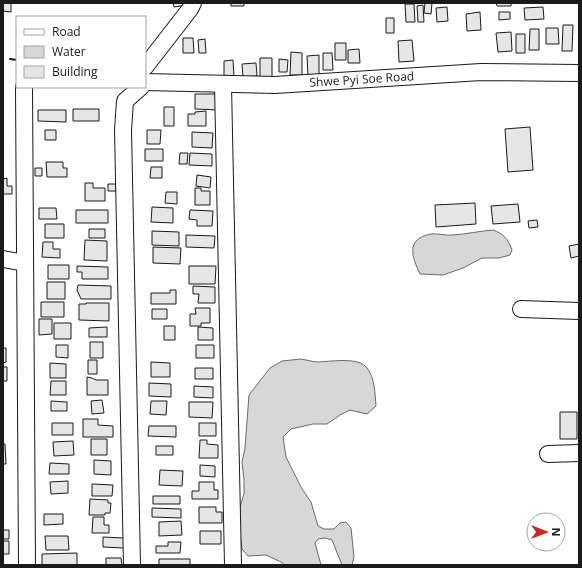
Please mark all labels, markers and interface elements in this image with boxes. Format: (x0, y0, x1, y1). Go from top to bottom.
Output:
legend (16, 16, 146, 88)
text: Road (52, 23, 81, 40)
text: Water (52, 43, 86, 60)
text: Building (52, 63, 98, 80)
street label: Shwe Pyi Soe Road (309, 67, 415, 91)
north arrow (526, 512, 566, 552)
text: N (549, 528, 564, 536)

